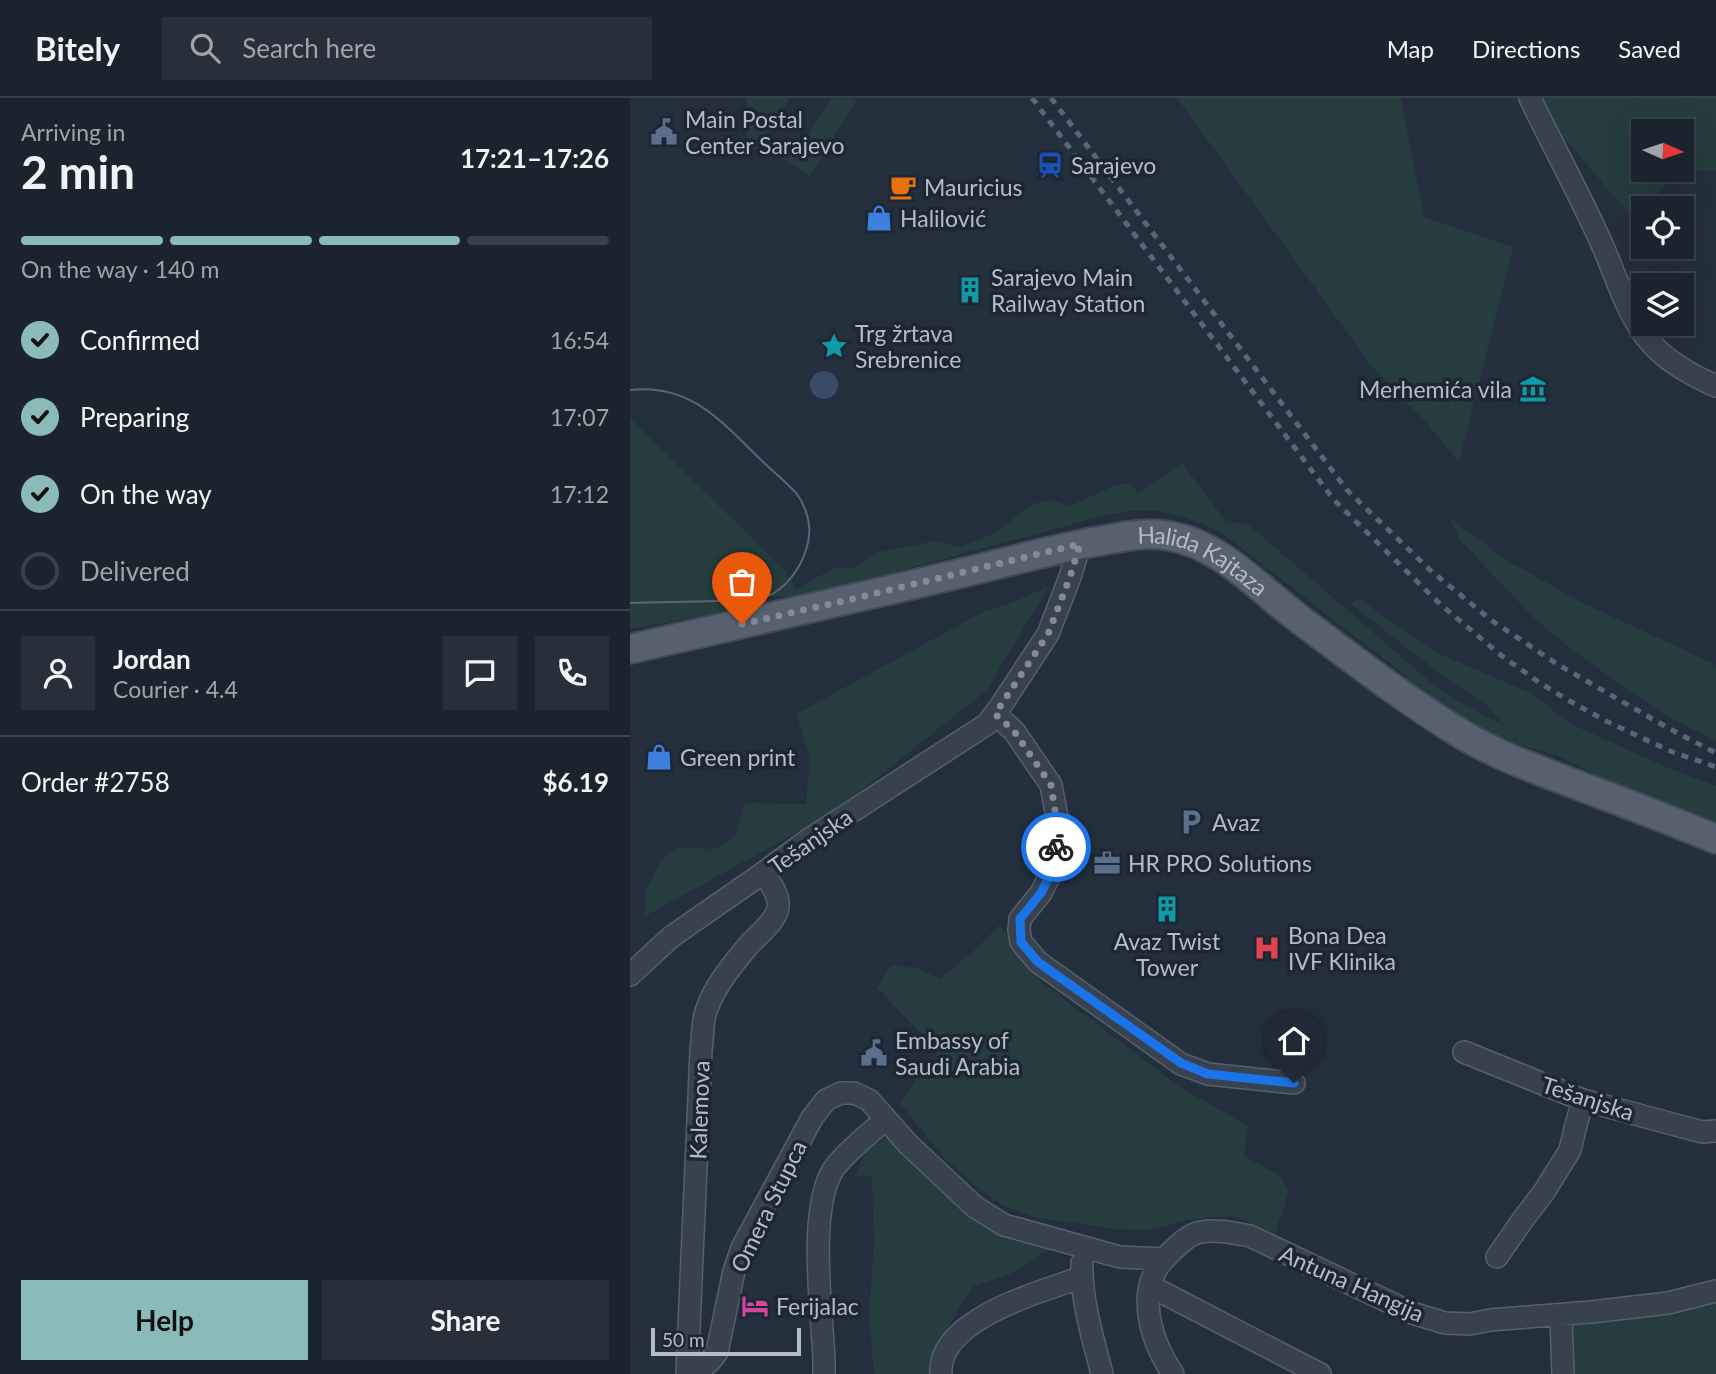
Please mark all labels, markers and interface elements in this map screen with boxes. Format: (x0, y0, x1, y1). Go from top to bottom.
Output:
search box (162, 17, 652, 80)
text: Bitely (35, 28, 120, 68)
icon: search (186, 29, 224, 67)
text: Search here (242, 32, 376, 64)
text: Map (1387, 34, 1434, 63)
text: Directions (1472, 34, 1580, 63)
text: Saved (1618, 34, 1681, 63)
place label: Main Postal Center Sarajevo (685, 105, 844, 159)
public building icon: Main Postal Center Sarajevo (649, 117, 679, 147)
text: Arriving in (21, 118, 125, 146)
north arrow (1631, 119, 1694, 182)
map controls (1631, 119, 1694, 336)
text: 17:21–17:26 (460, 142, 609, 174)
text: 2 min (21, 144, 135, 199)
station icon: Sarajevo (1035, 150, 1065, 180)
place label: Sarajevo (1071, 151, 1156, 179)
cafe icon: Mauricius (888, 172, 918, 202)
place label: Mauricius (924, 173, 1022, 201)
button: locate (1631, 196, 1694, 259)
shop icon: Halilović (864, 203, 894, 233)
place label: Halilović (900, 204, 986, 232)
text: On the way · 140 m (21, 255, 220, 283)
place label: Sarajevo Main Railway Station (991, 263, 1145, 317)
button: layers (1631, 273, 1694, 336)
building icon: Sarajevo Main Railway Station (955, 275, 985, 305)
place label: Trg žrtava Srebrenice (855, 319, 961, 373)
icon: check (21, 321, 59, 359)
text: Confirmed (80, 324, 200, 356)
text: 16:54 (550, 326, 609, 354)
place icon: Trg žrtava Srebrenice (819, 331, 849, 361)
museum icon: Merhemića vila (1518, 374, 1548, 404)
place label: Merhemića vila (1359, 375, 1512, 403)
icon: check (21, 398, 59, 436)
text: Preparing (80, 401, 189, 433)
text: 17:07 (550, 403, 609, 431)
icon: check (21, 475, 59, 513)
text: On the way (80, 478, 212, 510)
text: 17:12 (550, 480, 609, 508)
street label: Halida Kajtaza (1137, 520, 1274, 602)
pin (712, 552, 772, 624)
text: Delivered (80, 555, 190, 587)
icon: bag (723, 563, 761, 601)
button: person (21, 636, 95, 710)
button: chat (443, 636, 517, 710)
button: phone (535, 636, 609, 710)
text: Jordan (113, 643, 191, 675)
text: Courier · 4.4 (113, 675, 238, 703)
shop icon: Green print (644, 742, 674, 772)
place label: Green print (680, 743, 796, 771)
text: Order #2758 (21, 766, 170, 798)
text: $6.19 (543, 766, 609, 798)
street label: Tešanjska (763, 802, 857, 880)
parking icon: Avaz (1176, 807, 1206, 837)
place label: Avaz (1212, 808, 1260, 836)
courier (1021, 812, 1091, 882)
icon: bike (1037, 828, 1075, 866)
office icon: HR PRO Solutions (1092, 848, 1122, 878)
place label: HR PRO Solutions (1128, 849, 1312, 877)
building icon: Avaz Twist Tower (1152, 894, 1182, 924)
place label: Bona Dea IVF Klinika (1288, 921, 1396, 975)
place label: Avaz Twist Tower (1114, 927, 1221, 981)
hospital icon: Bona Dea IVF Klinika (1252, 933, 1282, 963)
pin (1264, 1011, 1324, 1083)
icon: home (1275, 1022, 1313, 1060)
place label: Embassy of Saudi Arabia (895, 1026, 1020, 1080)
public building icon: Embassy of Saudi Arabia (859, 1038, 889, 1068)
street label: Kalemova (683, 1060, 715, 1160)
street label: Tešanjska (1538, 1070, 1638, 1126)
street label: Omera Stupca (724, 1136, 812, 1276)
street label: Antuna Hangija (1275, 1239, 1429, 1327)
button: Help (21, 1280, 308, 1360)
button: Share (322, 1280, 609, 1360)
hotel icon: Ferijalac (740, 1291, 770, 1321)
place label: Ferijalac (776, 1292, 859, 1320)
scale bar (651, 1325, 802, 1357)
text: 50 m (662, 1328, 705, 1351)

